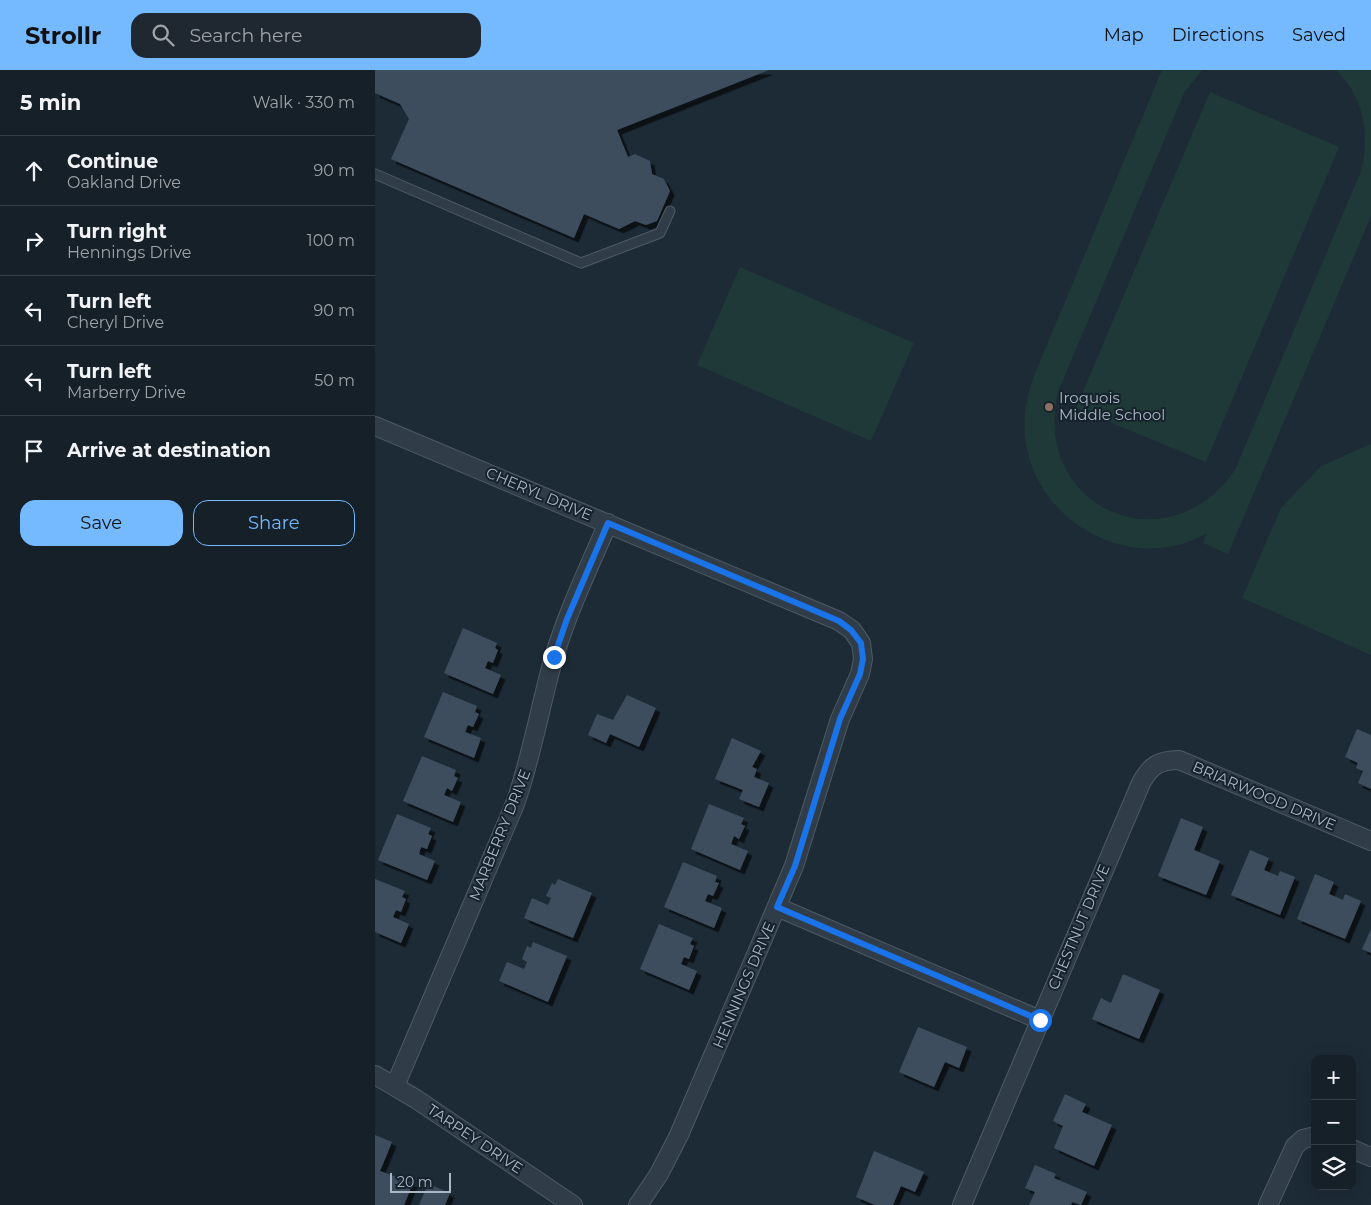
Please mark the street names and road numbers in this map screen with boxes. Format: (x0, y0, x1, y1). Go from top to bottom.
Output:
street label: CHERYL DRIVE (483, 463, 595, 524)
street label: BRIARWOOD DRIVE (1190, 757, 1339, 834)
street label: MARBERRY DRIVE (464, 766, 535, 903)
street label: CHESTNUT DRIVE (1043, 861, 1114, 993)
street label: HENNINGS DRIVE (708, 919, 779, 1051)
street label: TARPEY DRIVE (424, 1100, 527, 1178)

